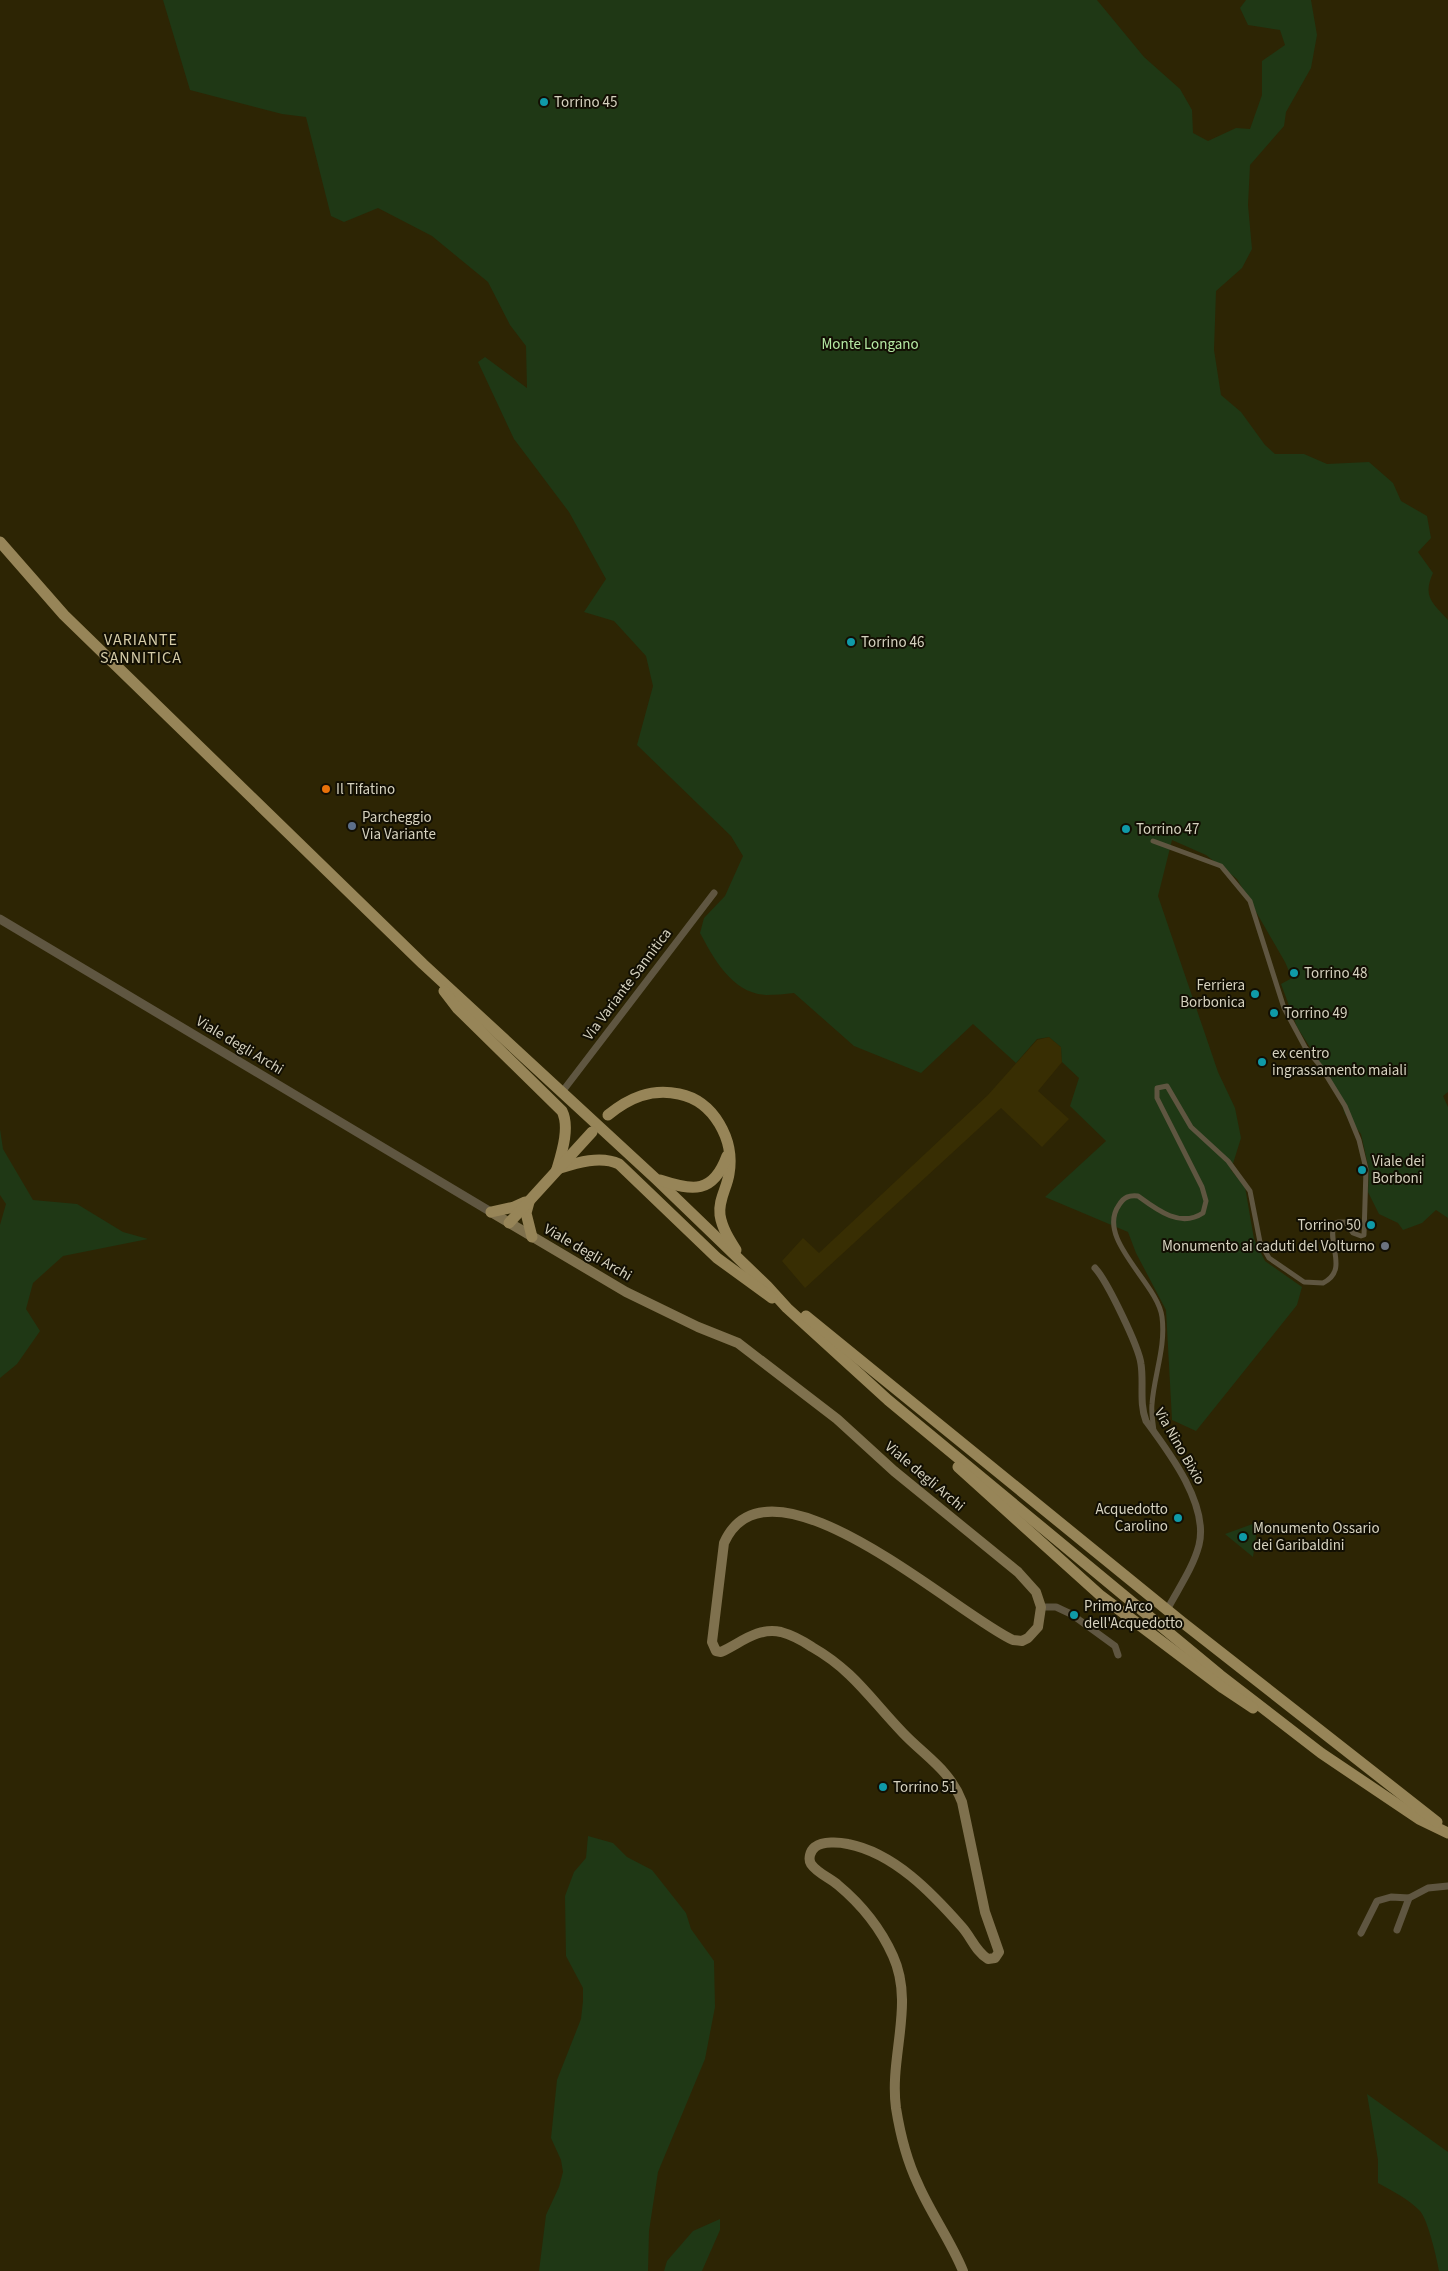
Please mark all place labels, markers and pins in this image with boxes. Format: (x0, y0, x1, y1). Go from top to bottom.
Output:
place label: Torrino 45 (554, 92, 618, 113)
marker: Torrino 45 (538, 96, 550, 108)
place label: Torrino 46 (861, 632, 925, 653)
marker: Torrino 46 (845, 636, 857, 648)
place label: Il Tifatino (336, 779, 395, 800)
marker: Il Tifatino (320, 783, 332, 795)
place label: Parcheggio Via Variante (362, 807, 436, 845)
place label: Torrino 47 (1136, 819, 1200, 840)
marker: Parcheggio Via Variante (346, 820, 358, 832)
marker: Torrino 47 (1120, 823, 1132, 835)
place label: Torrino 48 (1304, 963, 1368, 984)
marker: Torrino 48 (1288, 967, 1300, 979)
place label: Ferriera Borbonica (1180, 975, 1245, 1013)
marker: Ferriera Borbonica (1249, 988, 1261, 1000)
place label: Torrino 49 (1284, 1003, 1348, 1024)
marker: Torrino 49 (1268, 1007, 1280, 1019)
place label: ex centro ingrassamento maiali (1272, 1043, 1407, 1081)
marker: ex centro ingrassamento maiali (1256, 1056, 1268, 1068)
place label: Viale dei Borboni (1372, 1151, 1425, 1189)
marker: Viale dei Borboni (1356, 1164, 1368, 1176)
place label: Torrino 50 (1297, 1215, 1361, 1236)
marker: Torrino 50 (1365, 1219, 1377, 1231)
place label: Monumento ai caduti del Volturno (1162, 1236, 1375, 1257)
marker: Monumento ai caduti del Volturno (1379, 1240, 1391, 1252)
place label: Acquedotto Carolino (1095, 1499, 1168, 1537)
marker: Acquedotto Carolino (1172, 1512, 1184, 1524)
place label: Monumento Ossario dei Garibaldini (1253, 1518, 1380, 1556)
marker: Monumento Ossario dei Garibaldini (1237, 1531, 1249, 1543)
place label: Primo Arco dell'Acquedotto (1084, 1596, 1183, 1634)
marker: Primo Arco dell'Acquedotto (1068, 1609, 1080, 1621)
place label: Torrino 51 (893, 1777, 957, 1798)
marker: Torrino 51 (877, 1781, 889, 1793)

